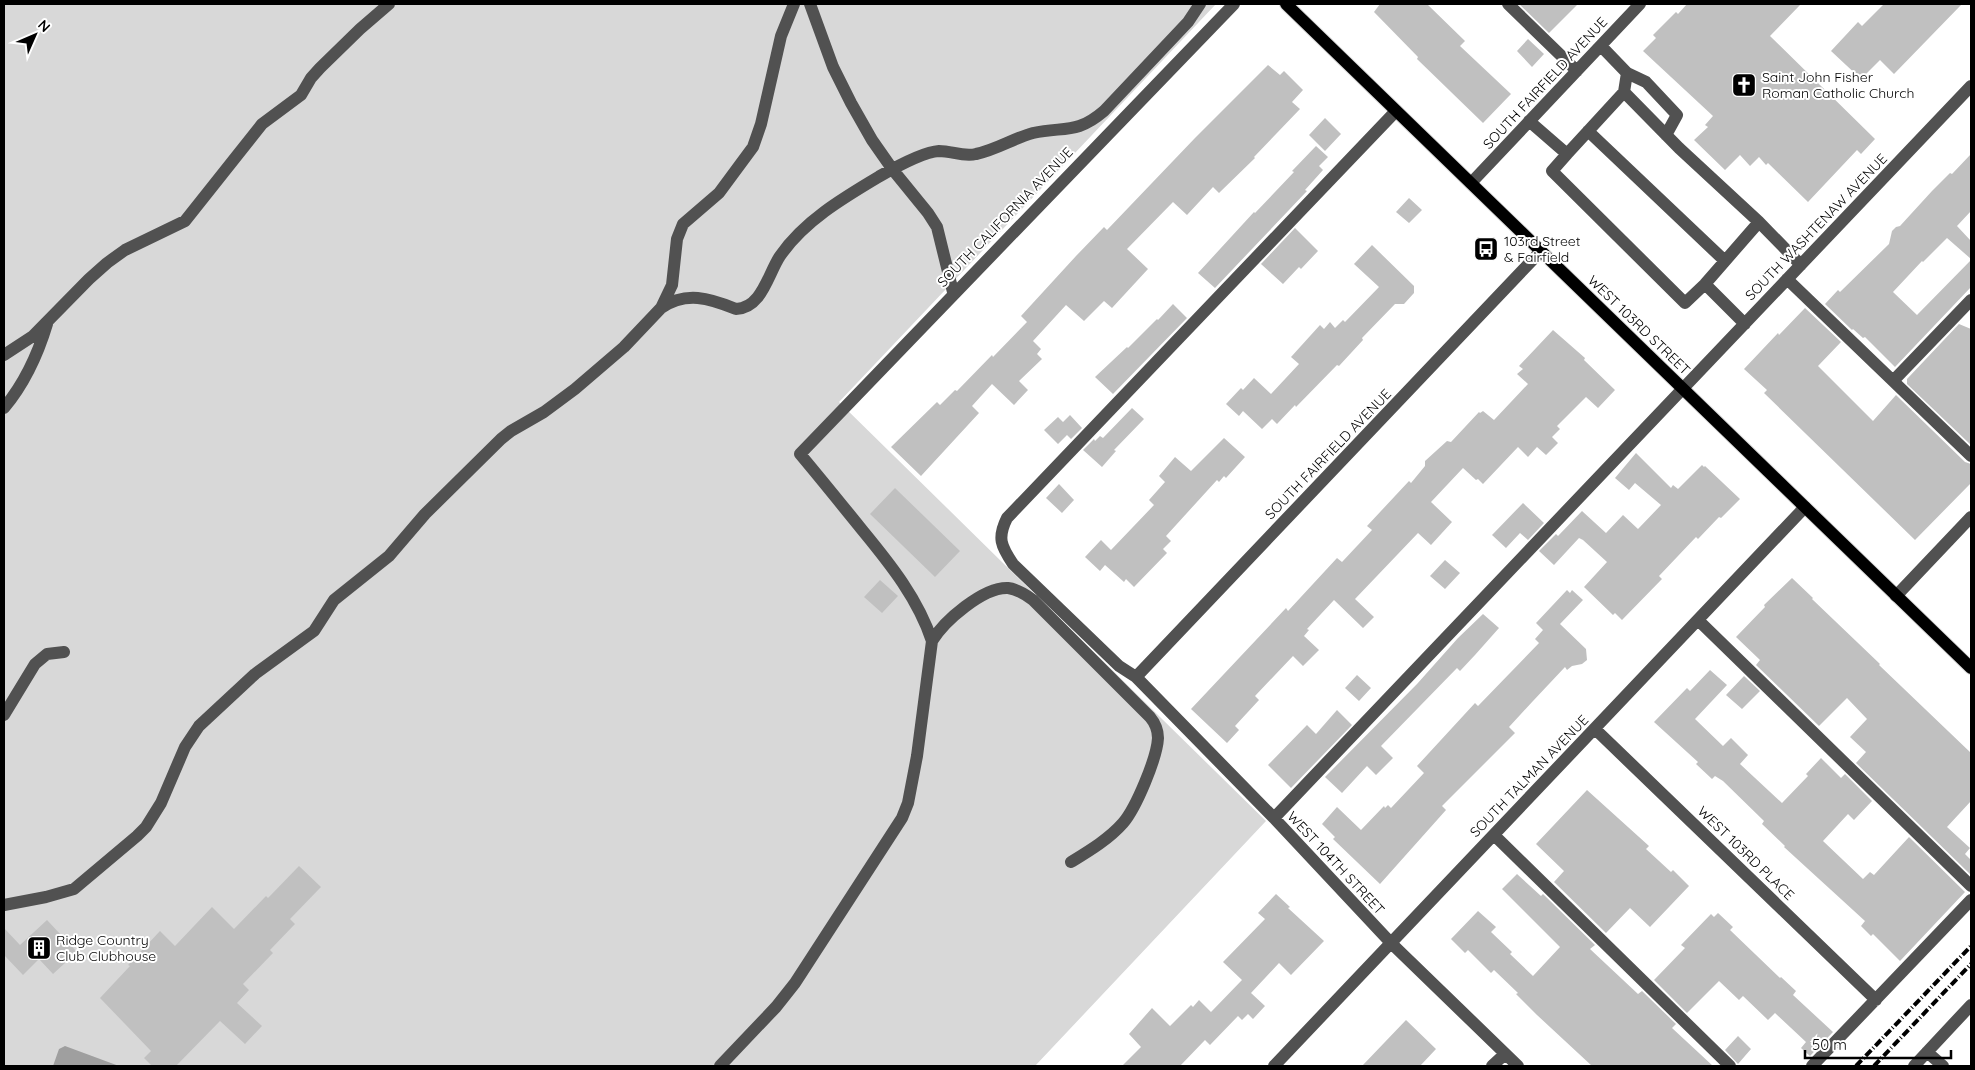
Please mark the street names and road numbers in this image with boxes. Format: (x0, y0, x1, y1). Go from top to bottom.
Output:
street label: SOUTH FAIRFIELD AVENUE (1479, 13, 1611, 153)
street label: SOUTH CALIFORNIA AVENUE (933, 143, 1077, 291)
street label: SOUTH WASHTENAW AVENUE (1741, 150, 1891, 304)
street label: WEST 103RD STREET (1584, 271, 1694, 379)
street label: SOUTH FAIRFIELD AVENUE (1261, 385, 1395, 523)
street label: SOUTH TALMAN AVENUE (1466, 711, 1592, 841)
street label: WEST 103RD PLACE (1694, 802, 1798, 904)
street label: WEST 104TH STREET (1283, 808, 1389, 918)

